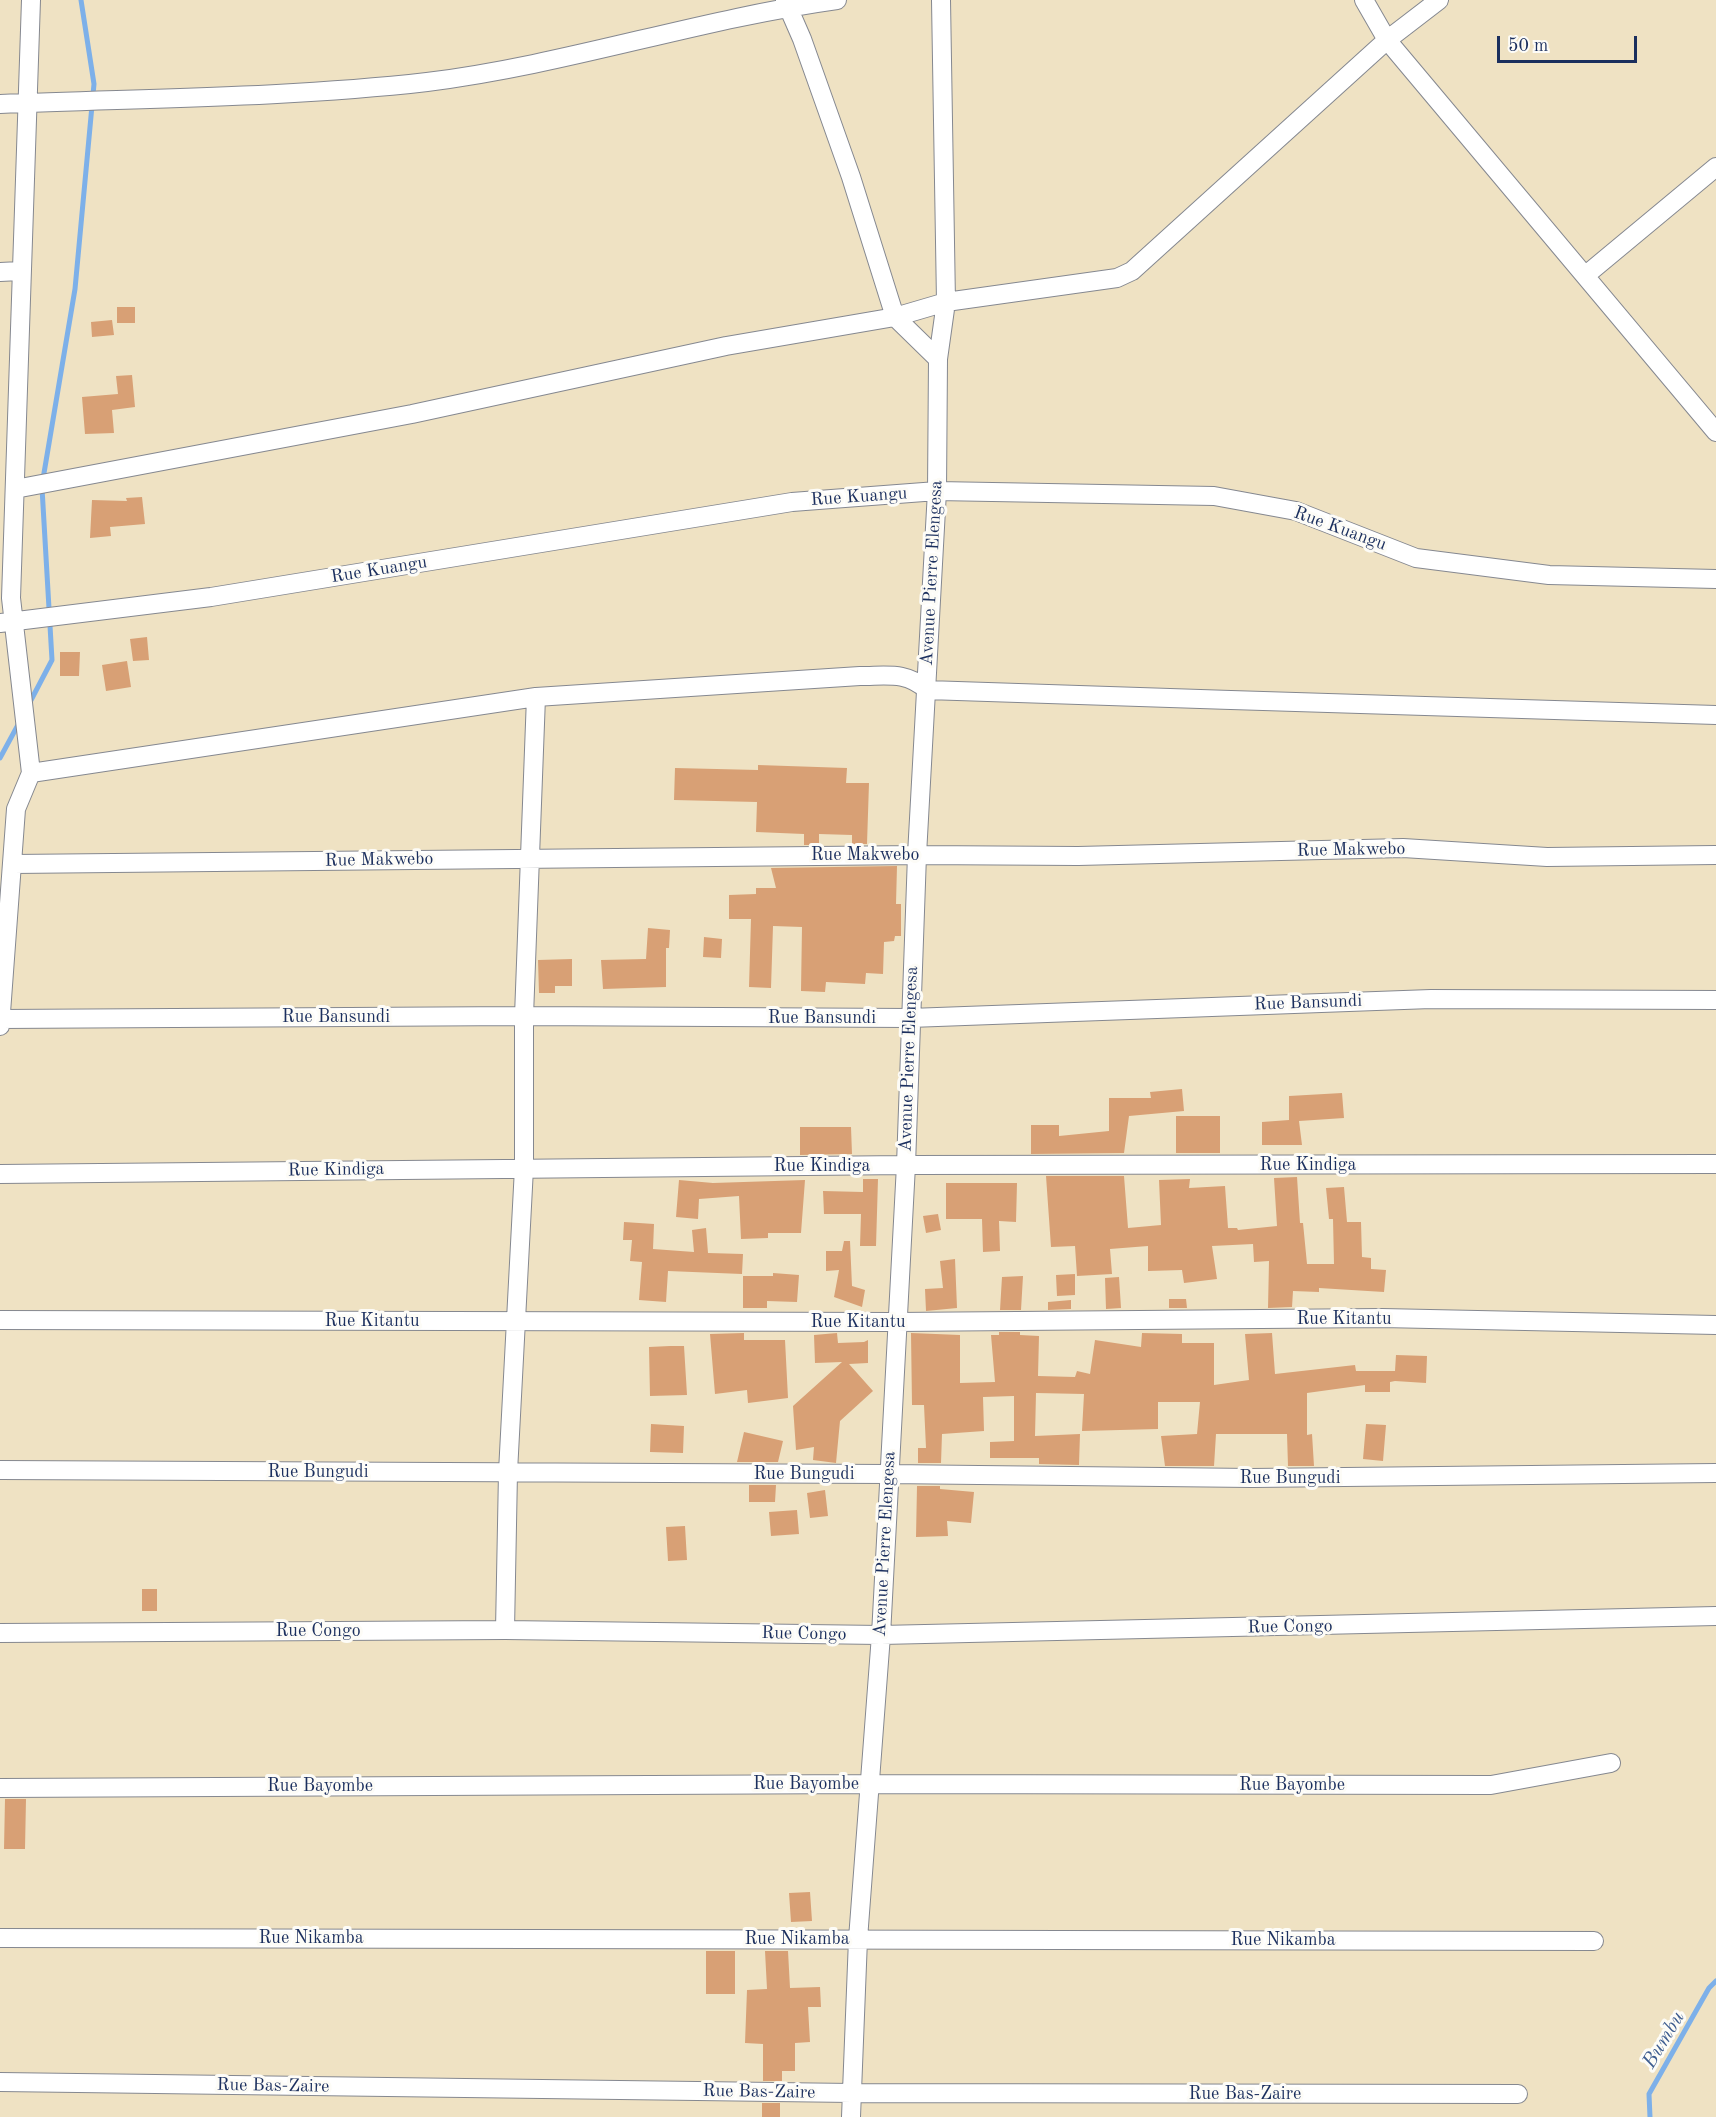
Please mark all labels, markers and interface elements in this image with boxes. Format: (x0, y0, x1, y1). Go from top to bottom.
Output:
scale bar (1500, 24, 1640, 62)
text: 50 m (1508, 37, 1548, 55)
street label: Avenue Pierre Elengesa (916, 480, 948, 666)
street label: Rue Kuangu (810, 483, 908, 511)
street label: Rue Kuangu (1291, 502, 1389, 556)
street label: Rue Kuangu (329, 552, 429, 588)
street label: Rue Makwebo (1296, 838, 1406, 862)
street label: Rue Makwebo (811, 844, 919, 866)
street label: Rue Makwebo (324, 848, 434, 872)
street label: Avenue Pierre Elengesa (895, 966, 923, 1152)
street label: Rue Bansundi (1254, 990, 1362, 1016)
street label: Rue Bansundi (282, 1006, 390, 1028)
street label: Rue Bansundi (768, 1007, 876, 1029)
street label: Rue Kindiga (1260, 1154, 1356, 1176)
street label: Rue Kindiga (774, 1155, 870, 1177)
street label: Rue Kindiga (287, 1158, 385, 1182)
street label: Rue Kitantu (1296, 1308, 1392, 1330)
street label: Rue Kitantu (324, 1310, 420, 1332)
street label: Rue Kitantu (810, 1311, 906, 1333)
street label: Avenue Pierre Elengesa (869, 1451, 901, 1637)
street label: Rue Bungudi (267, 1461, 369, 1483)
street label: Rue Bungudi (753, 1463, 855, 1485)
street label: Rue Bungudi (1239, 1467, 1341, 1489)
street label: Rue Congo (1247, 1615, 1333, 1639)
street label: Rue Congo (275, 1620, 361, 1642)
street label: Rue Congo (761, 1622, 847, 1646)
street label: Rue Bayombe (753, 1773, 859, 1795)
street label: Rue Bayombe (1239, 1774, 1345, 1796)
street label: Rue Bayombe (267, 1775, 373, 1797)
street label: Rue Nikamba (258, 1927, 364, 1949)
street label: Rue Nikamba (744, 1928, 850, 1950)
street label: Rue Nikamba (1230, 1929, 1336, 1951)
water label: Bumbu (1638, 2007, 1690, 2073)
street label: Rue Bas-Zaire (216, 2074, 330, 2098)
street label: Rue Bas-Zaire (702, 2080, 816, 2104)
street label: Rue Bas-Zaire (1189, 2083, 1301, 2105)

